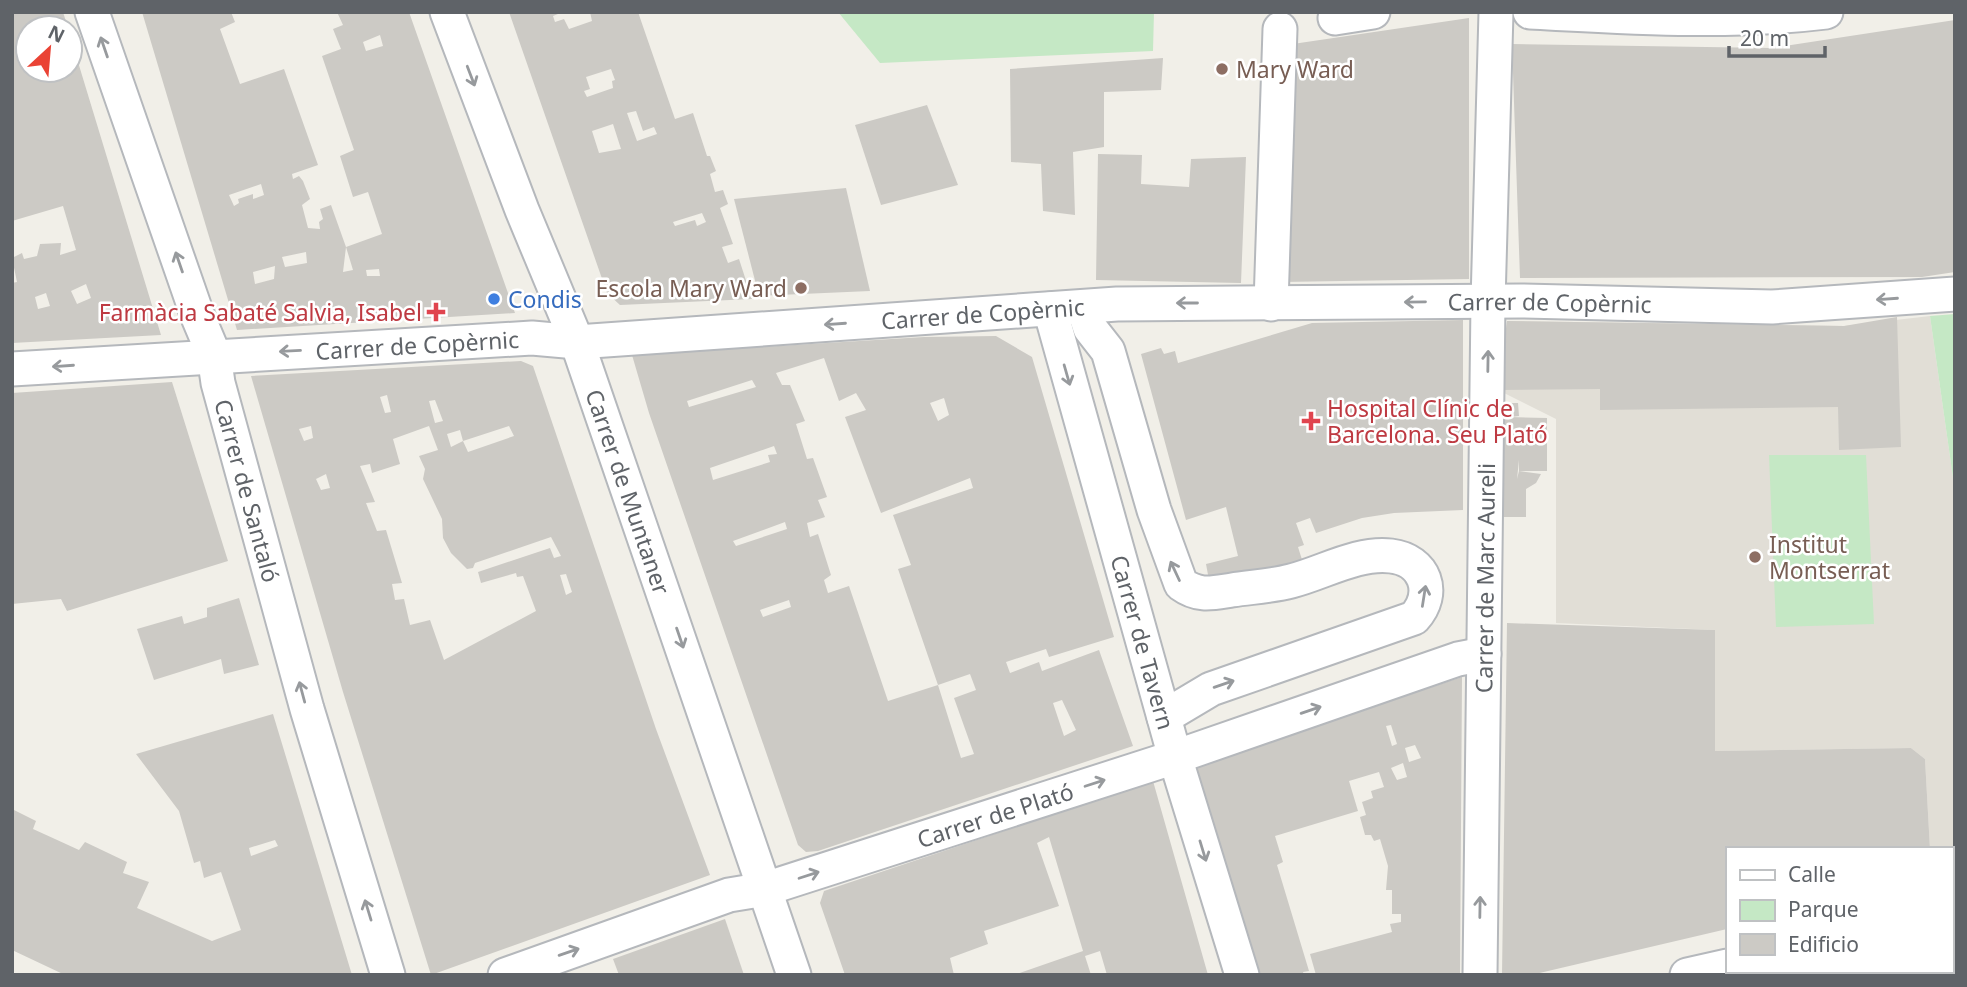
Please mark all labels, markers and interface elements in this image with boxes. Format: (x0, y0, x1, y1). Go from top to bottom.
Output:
north arrow (14, 14, 84, 84)
scale bar (1729, 14, 1825, 58)
text: N (44, 19, 69, 49)
text: 20 m (1740, 24, 1789, 52)
one-way arrow (97, 36, 109, 58)
place label: Mary Ward (1236, 53, 1354, 85)
marker: Mary Ward (1214, 61, 1230, 77)
one-way arrow (466, 65, 479, 87)
one-way arrow (172, 251, 184, 273)
place label: Escola Mary Ward (595, 272, 787, 304)
marker: Escola Mary Ward (793, 280, 809, 296)
place label: Condis (508, 283, 582, 315)
street label: Carrer de Copèrnic (1447, 285, 1652, 320)
street label: Carrer de Copèrnic (880, 290, 1086, 337)
marker: Condis (486, 291, 502, 307)
one-way arrow (1876, 293, 1898, 306)
one-way arrow (1403, 295, 1426, 309)
place label: Farmàcia Sabaté Salvia, Isabel (99, 296, 422, 328)
one-way arrow (1176, 296, 1199, 310)
marker: Farmàcia Sabaté Salvia, Isabel (428, 304, 444, 320)
one-way arrow (824, 318, 847, 331)
street label: Carrer de Copèrnic (315, 323, 520, 367)
one-way arrow (279, 345, 302, 358)
one-way arrow (1481, 349, 1495, 372)
one-way arrow (52, 360, 75, 373)
one-way arrow (1061, 364, 1074, 386)
street label: Carrer de Muntaner (578, 385, 678, 599)
place label: Hospital Clínic de Barcelona. Seu Plató (1327, 392, 1548, 450)
street label: Carrer de Santaló (207, 396, 288, 586)
marker: Hospital Clínic de Barcelona. Seu Plató (1301, 411, 1321, 431)
street label: Carrer de Marc Aureli (1467, 463, 1502, 693)
place label: Institut Montserrat (1769, 528, 1890, 586)
marker: Institut Montserrat (1747, 549, 1763, 565)
street label: Carrer de Tavern (1103, 551, 1183, 733)
one-way arrow (1168, 561, 1181, 583)
one-way arrow (1418, 585, 1431, 607)
one-way arrow (675, 626, 687, 648)
one-way arrow (1212, 677, 1234, 689)
one-way arrow (295, 681, 308, 703)
one-way arrow (1299, 703, 1321, 715)
street label: Carrer de Plató (913, 775, 1077, 855)
one-way arrow (1084, 776, 1106, 788)
one-way arrow (1198, 839, 1211, 861)
legend (1726, 847, 1953, 973)
text: Calle (1788, 860, 1836, 888)
one-way arrow (798, 868, 820, 881)
one-way arrow (1473, 895, 1487, 918)
text: Parque (1788, 895, 1858, 923)
one-way arrow (361, 899, 374, 921)
text: Edificio (1788, 930, 1859, 958)
one-way arrow (558, 945, 580, 957)

